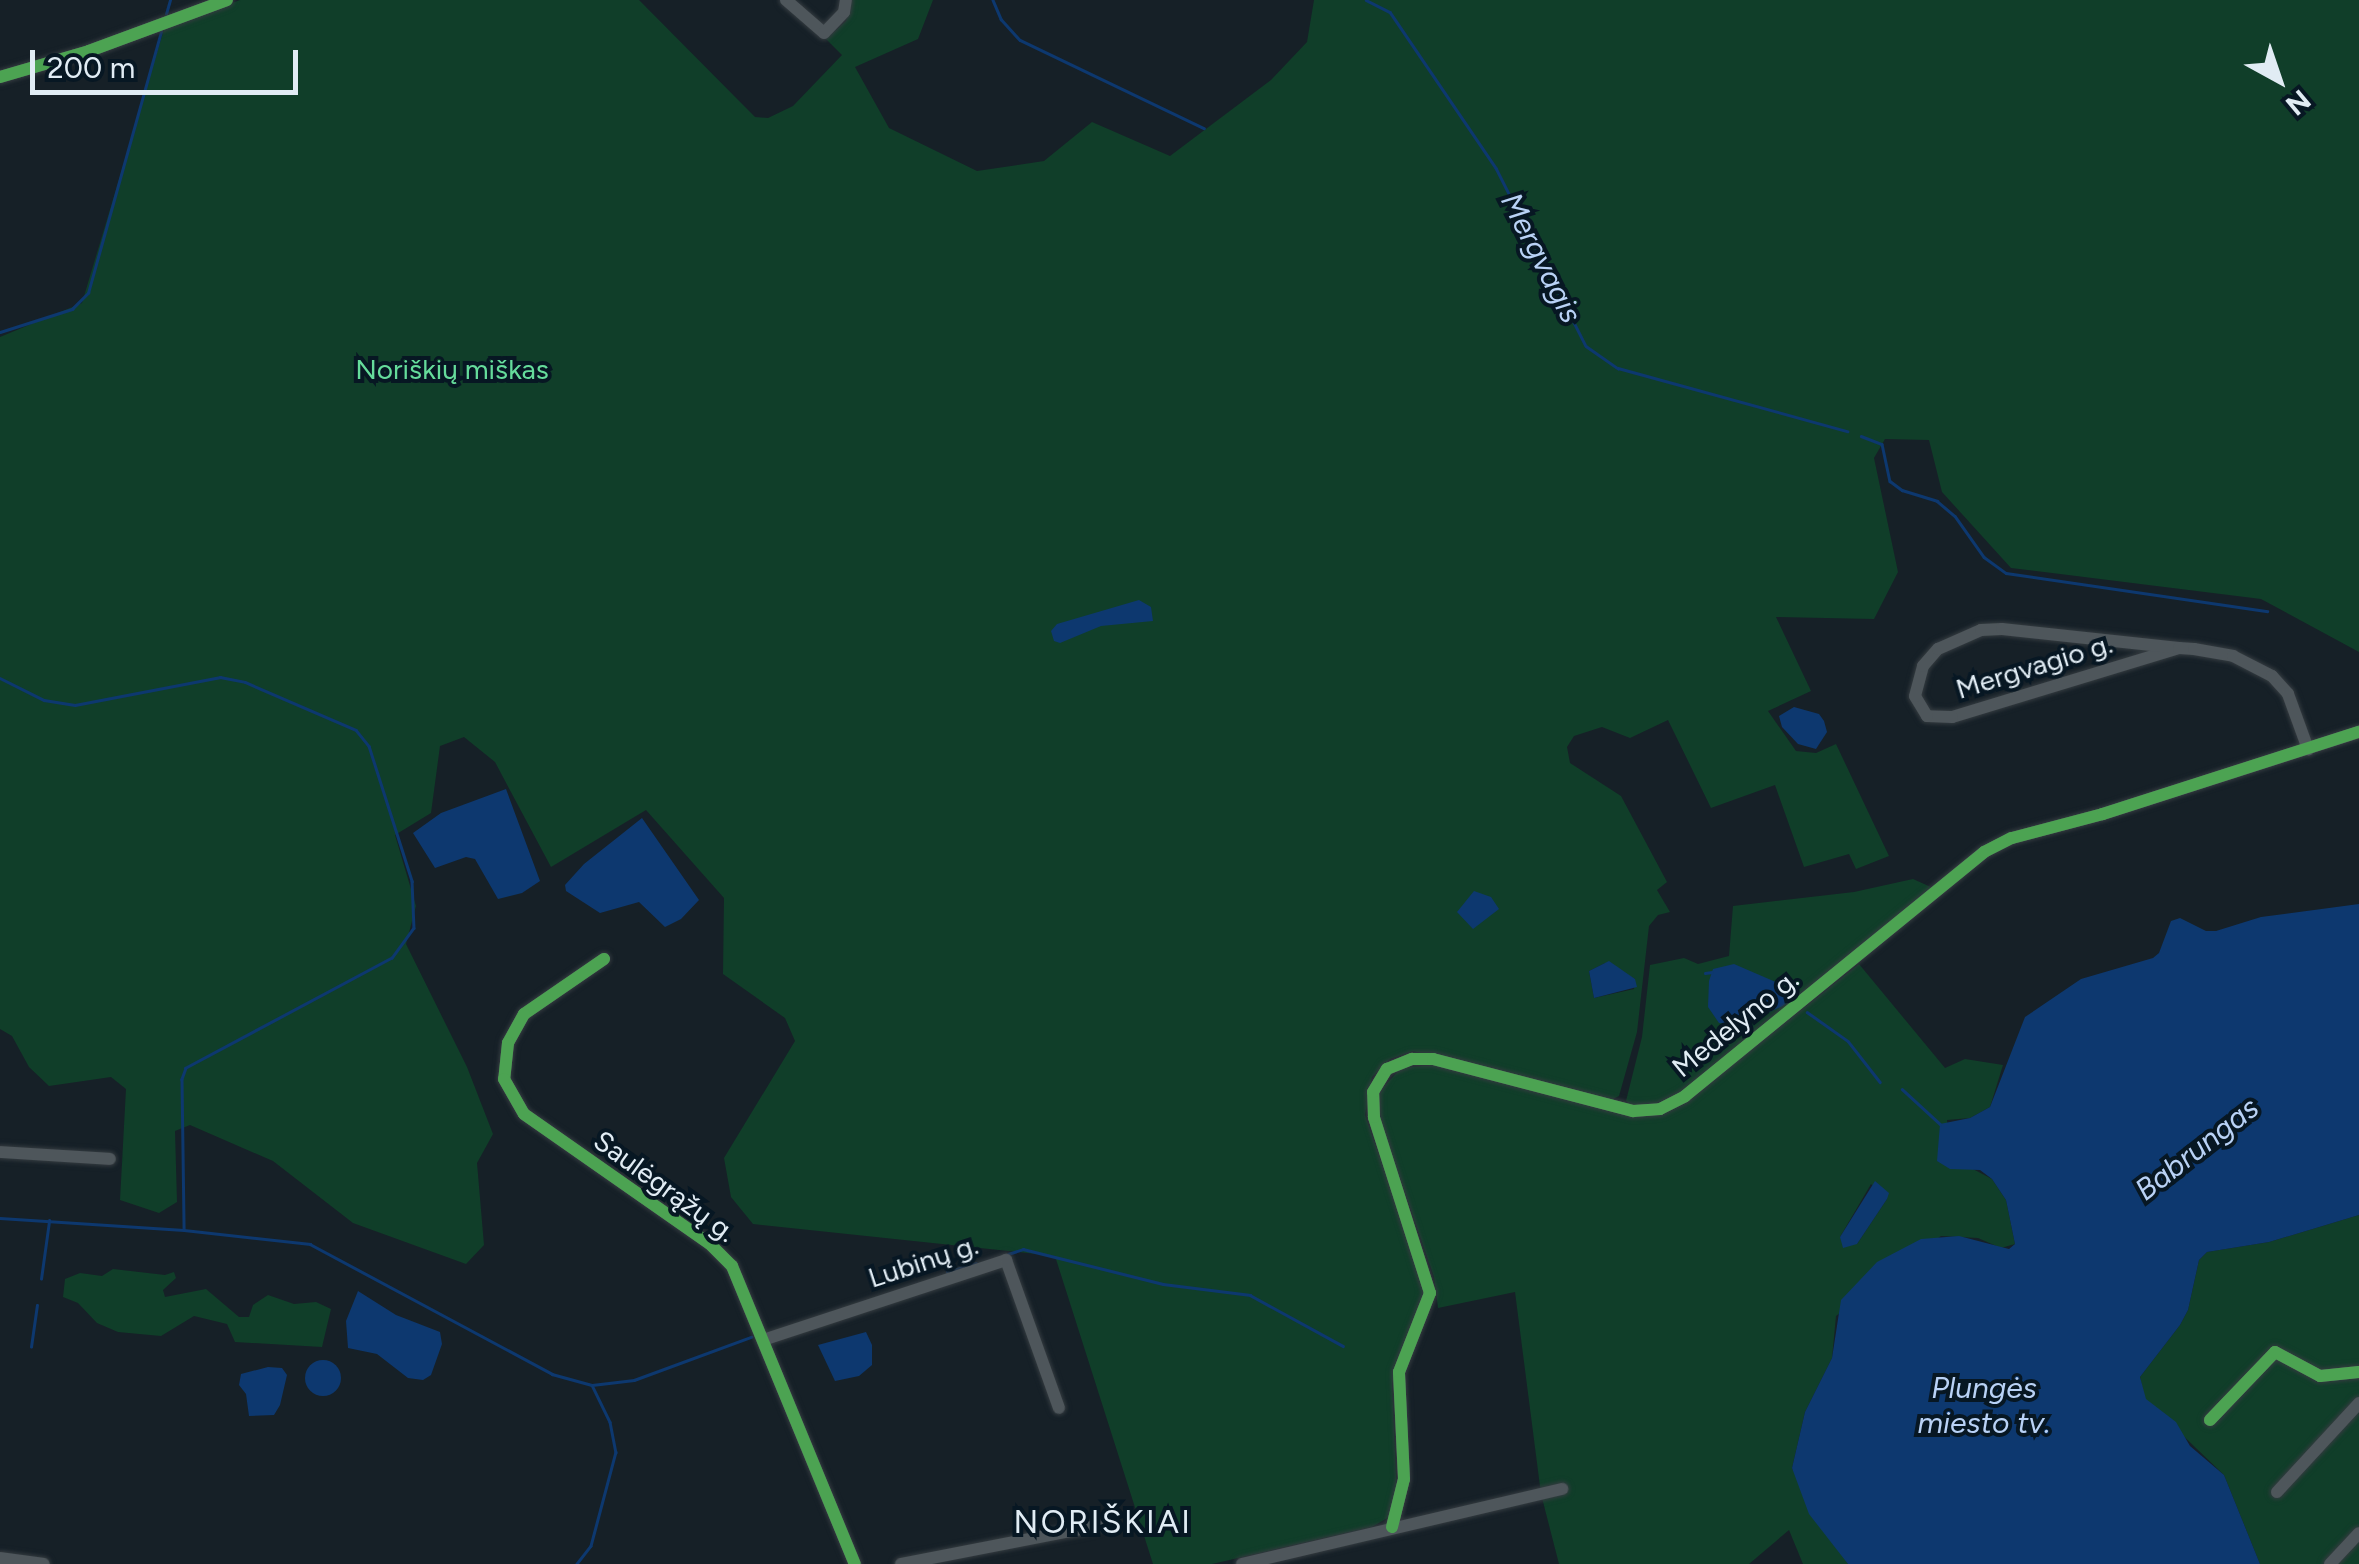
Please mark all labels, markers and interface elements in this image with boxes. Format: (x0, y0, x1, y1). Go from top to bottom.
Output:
scale bar (35, 30, 302, 92)
north arrow (2229, 30, 2329, 130)
text: 200 m (47, 49, 135, 86)
text: N (2279, 83, 2318, 123)
water label: Mergvagis (1493, 187, 1589, 329)
park label: Noriškių miškas (355, 352, 549, 386)
street label: Mergvagio g. (1952, 626, 2116, 706)
street label: Medelyno g. (1665, 962, 1805, 1084)
water label: Babrungas (2128, 1090, 2266, 1208)
street label: Saulėgrąžų g. (587, 1123, 743, 1249)
street label: Lubinų g. (864, 1227, 982, 1295)
water label: Plungės miesto tv. (1918, 1370, 2050, 1440)
district label: NORIŠKIAI (1014, 1503, 1192, 1541)

